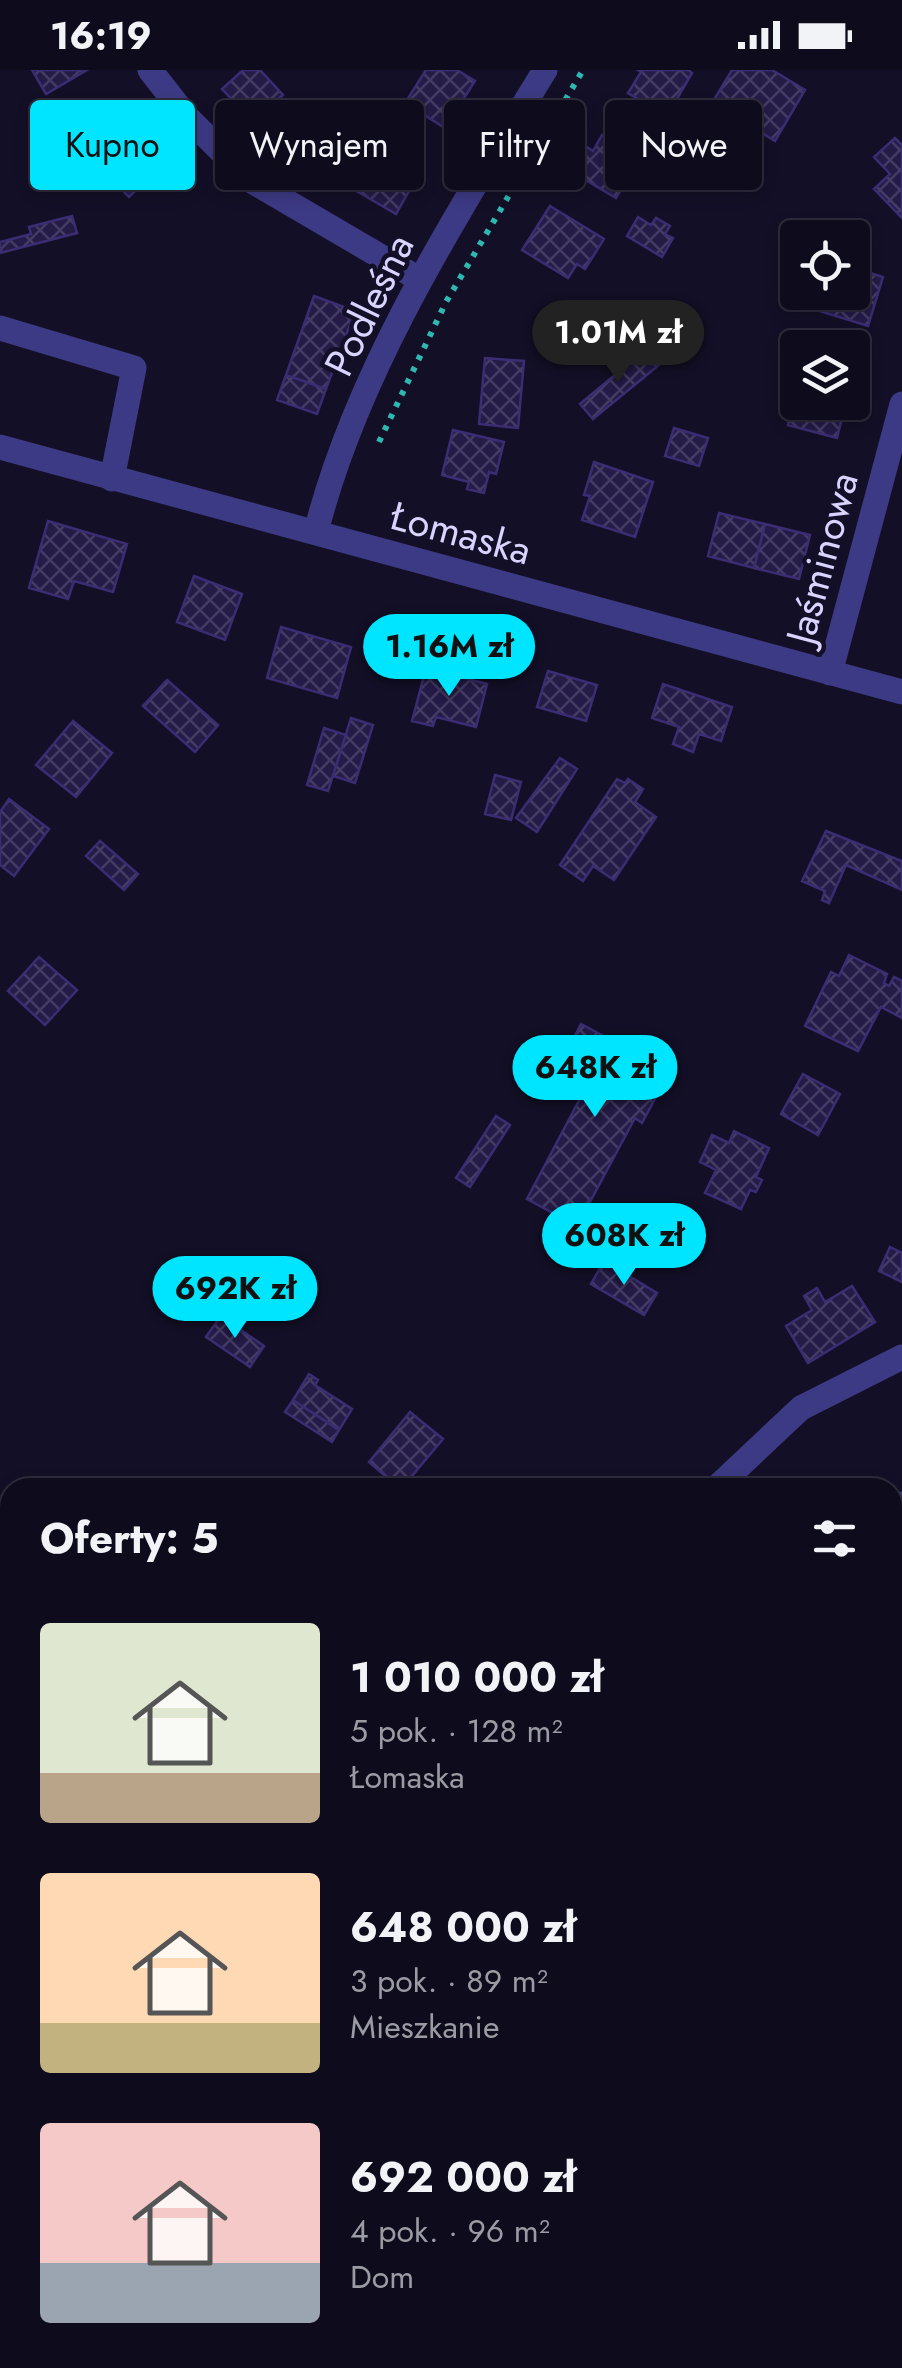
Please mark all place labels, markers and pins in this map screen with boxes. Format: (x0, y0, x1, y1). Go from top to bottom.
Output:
pin: 1.01M zł (515, 300, 721, 385)
pin: 1.16M zł (346, 614, 552, 699)
pin: 648K zł (503, 1035, 687, 1120)
pin: 608K zł (532, 1203, 716, 1288)
pin: 692K zł (143, 1256, 327, 1341)

